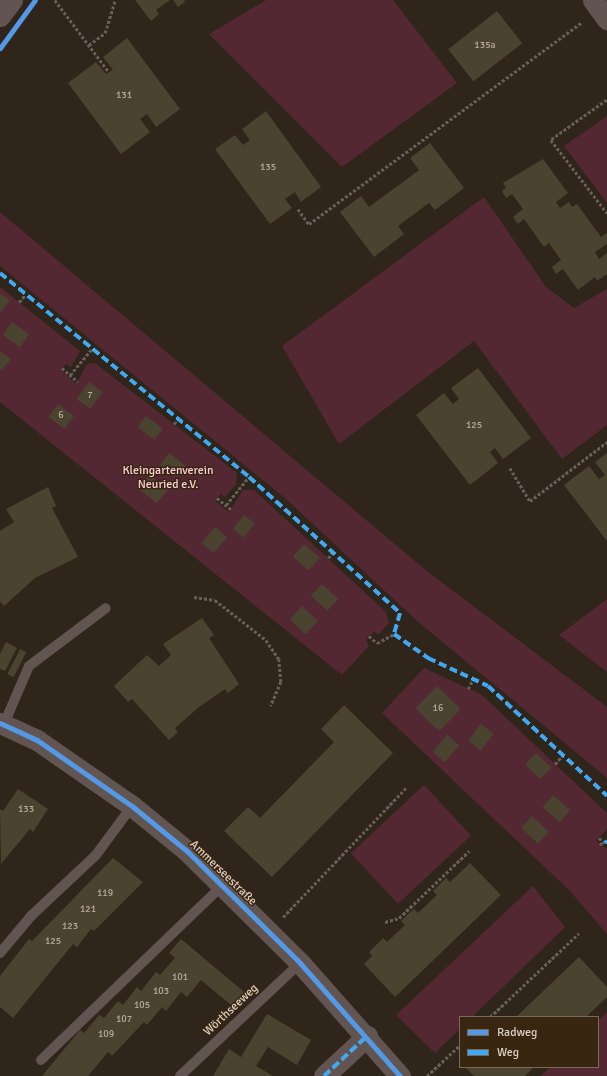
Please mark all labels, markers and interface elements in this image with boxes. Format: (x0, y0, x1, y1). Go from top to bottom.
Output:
house number: 135a (474, 40, 496, 52)
house number: 131 (116, 90, 132, 102)
house number: 135 (260, 162, 276, 174)
house number: 7 (87, 390, 93, 402)
house number: 6 (58, 410, 64, 422)
house number: 125 (466, 420, 482, 432)
park label: Kleingartenverein Neuried e.V. (122, 464, 214, 492)
house number: 16 (433, 703, 443, 715)
house number: 133 (18, 804, 34, 816)
street label: Ammerseestraße (187, 837, 259, 909)
house number: 119 (97, 888, 113, 900)
house number: 121 (80, 904, 96, 916)
house number: 123 (62, 921, 78, 933)
house number: 125 (45, 936, 61, 948)
house number: 101 (172, 972, 188, 984)
street label: Wörthseeweg (201, 981, 261, 1039)
house number: 103 (153, 986, 169, 998)
house number: 105 (134, 1000, 150, 1012)
house number: 107 (116, 1014, 132, 1026)
legend (459, 1016, 599, 1068)
text: Radweg (497, 1025, 537, 1040)
house number: 109 (98, 1029, 114, 1041)
text: Weg (497, 1045, 519, 1060)

